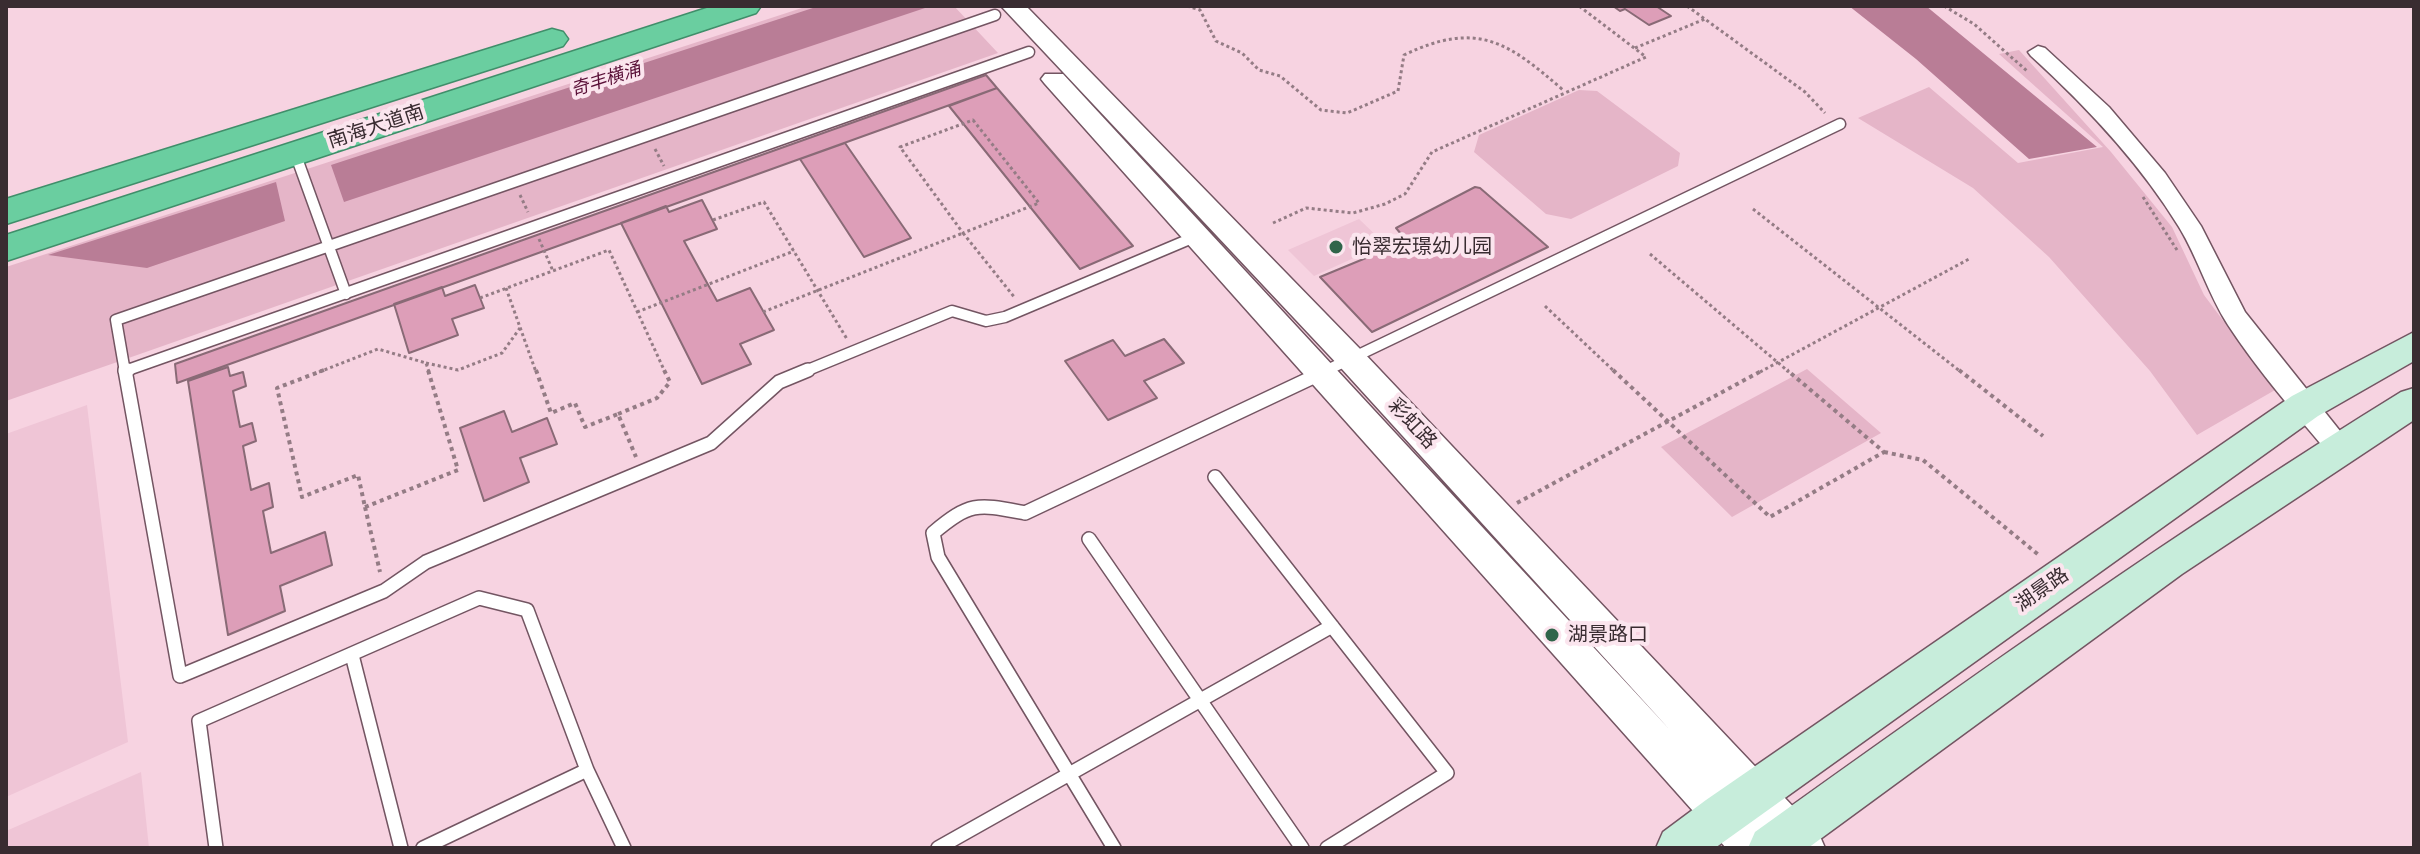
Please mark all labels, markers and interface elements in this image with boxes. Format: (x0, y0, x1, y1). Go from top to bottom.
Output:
water label: 奇丰横涌 (568, 59, 644, 101)
street label: 南海大道南 (325, 100, 427, 154)
place label: 怡翠宏璟幼儿园 (1352, 235, 1492, 259)
marker: 怡翠宏璟幼儿园 (1327, 238, 1345, 256)
street label: 彩虹路 (1383, 394, 1441, 454)
street label: 湖景路 (2011, 563, 2073, 617)
place label: 湖景路口 (1568, 623, 1648, 647)
marker: 湖景路口 (1543, 626, 1561, 644)

